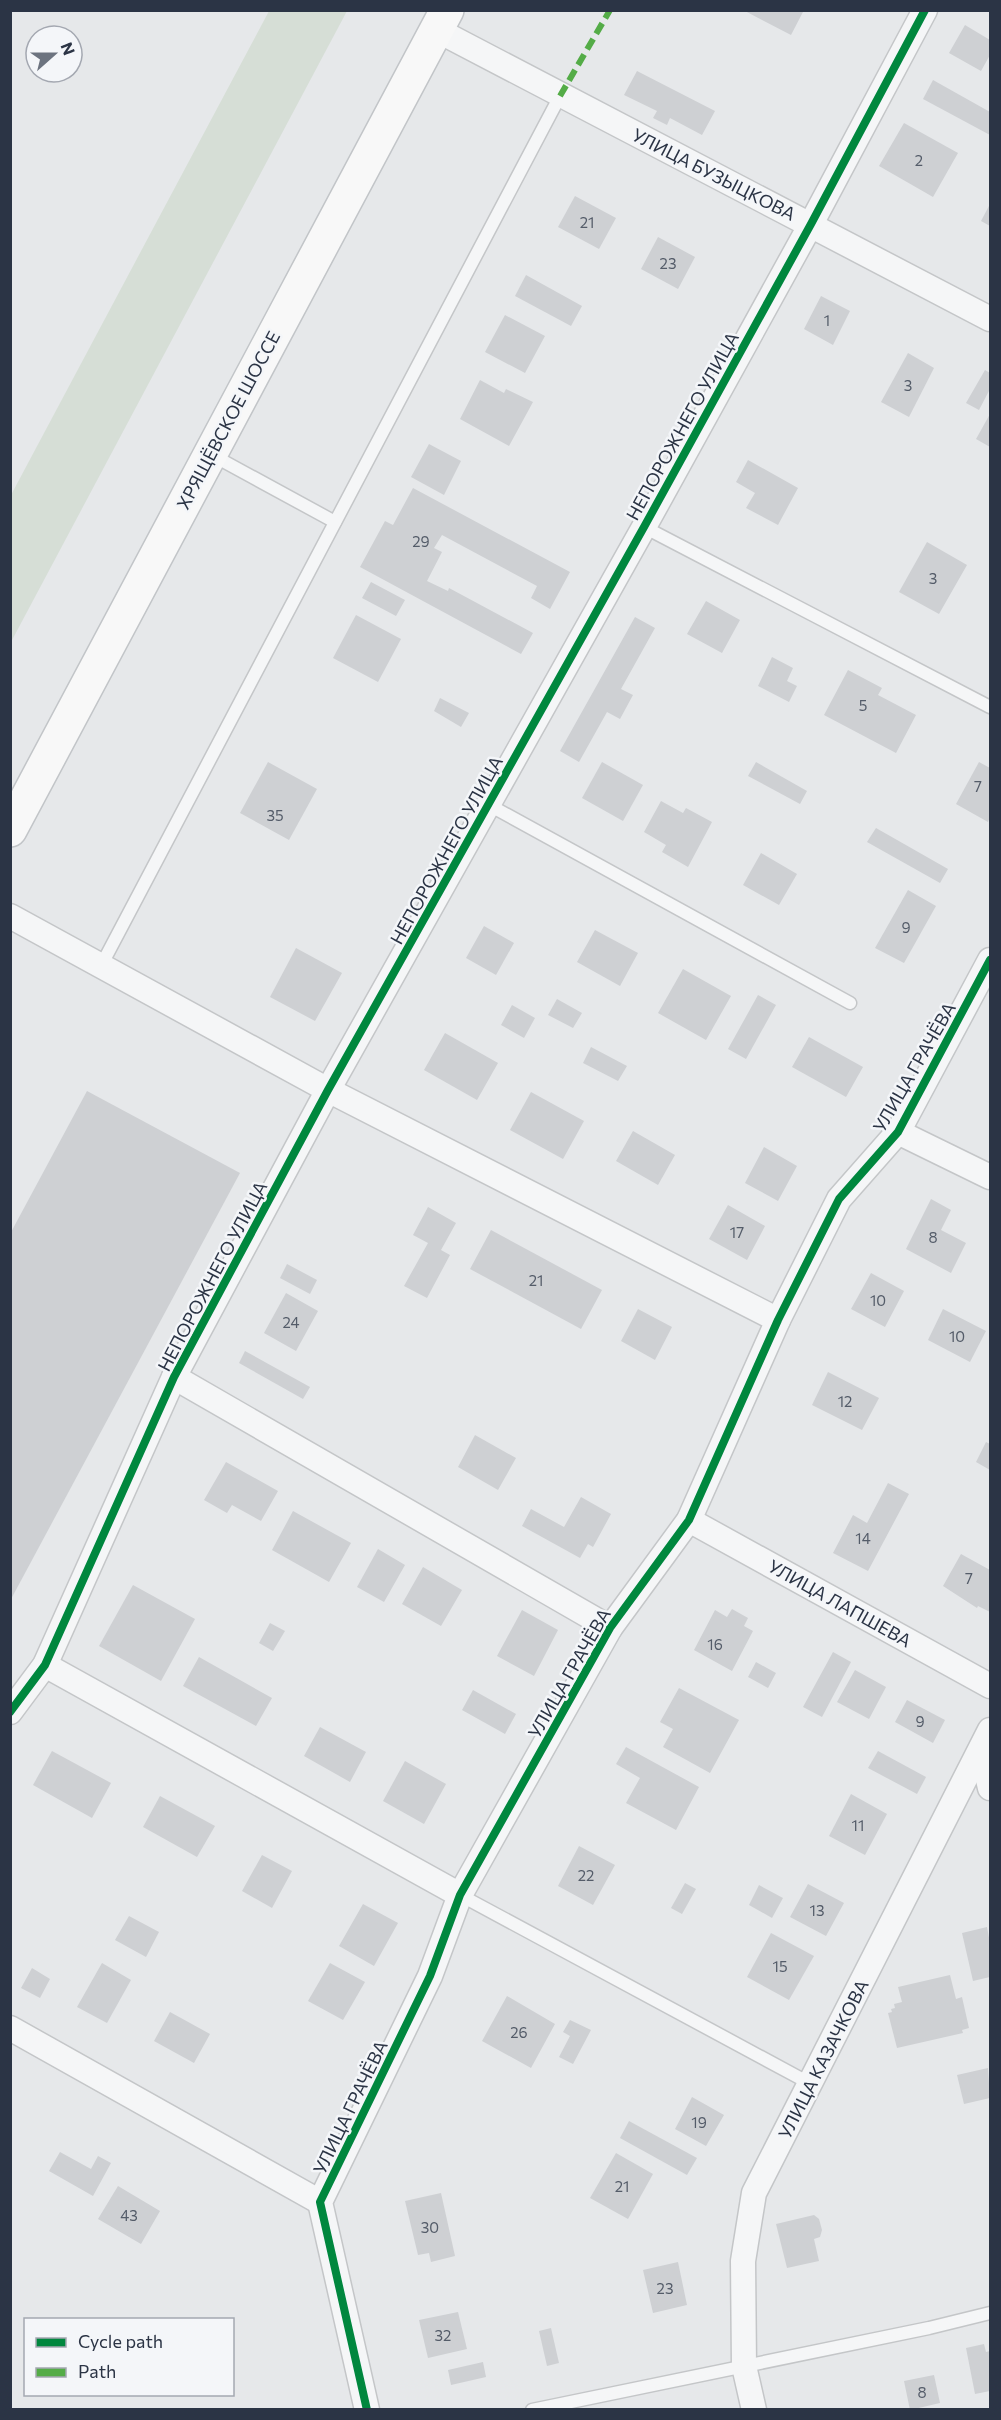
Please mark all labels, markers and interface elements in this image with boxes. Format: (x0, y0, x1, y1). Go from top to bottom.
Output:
north arrow (24, 24, 84, 84)
text: N (57, 39, 79, 57)
street label: УЛИЦА БУЗЫЦКОВА (629, 123, 799, 225)
house number: 2 (915, 151, 923, 169)
house number: 21 (580, 213, 594, 231)
house number: 23 (660, 254, 676, 272)
house number: 1 (824, 311, 830, 329)
street label: ХРЯЩЁВСКОЕ ШОССЕ (172, 327, 284, 513)
street label: НЕПОРОЖНЕГО УЛИЦА (621, 328, 743, 524)
house number: 3 (904, 376, 912, 394)
house number: 29 (412, 532, 430, 550)
house number: 3 (929, 569, 937, 587)
house number: 5 (859, 696, 867, 714)
street label: НЕПОРОЖНЕГО УЛИЦА (385, 752, 507, 948)
house number: 7 (974, 777, 982, 795)
house number: 35 (266, 806, 284, 824)
house number: 9 (901, 918, 911, 936)
street label: УЛИЦА ГРАЧЁВА (868, 998, 960, 1136)
street label: НЕПОРОЖНЕГО УЛИЦА (153, 1177, 271, 1375)
house number: 17 (730, 1223, 744, 1241)
house number: 8 (928, 1228, 938, 1246)
house number: 21 (529, 1271, 543, 1289)
house number: 10 (870, 1291, 886, 1309)
house number: 24 (282, 1313, 300, 1331)
house number: 10 (949, 1327, 965, 1345)
house number: 12 (838, 1392, 852, 1410)
house number: 14 (855, 1529, 871, 1547)
street label: УЛИЦА ЛАПШЕВА (765, 1555, 915, 1651)
house number: 7 (965, 1569, 973, 1587)
street label: УЛИЦА ГРАЧЁВА (523, 1604, 615, 1742)
house number: 16 (707, 1635, 723, 1653)
house number: 9 (915, 1712, 925, 1730)
house number: 11 (852, 1816, 864, 1834)
house number: 22 (578, 1866, 594, 1884)
house number: 13 (810, 1901, 824, 1919)
house number: 15 (772, 1957, 788, 1975)
street label: УЛИЦА КАЗАЧКОВА (773, 1976, 873, 2142)
house number: 26 (510, 2023, 528, 2041)
street label: УЛИЦА ГРАЧЁВА (308, 2037, 392, 2177)
house number: 19 (691, 2113, 707, 2131)
house number: 21 (615, 2177, 629, 2195)
house number: 43 (120, 2206, 138, 2224)
house number: 30 (421, 2218, 439, 2236)
house number: 23 (657, 2279, 673, 2297)
legend (24, 2318, 234, 2396)
house number: 32 (435, 2326, 451, 2344)
text: Cycle path (78, 2330, 163, 2352)
text: Path (78, 2360, 116, 2382)
house number: 8 (917, 2383, 927, 2401)

